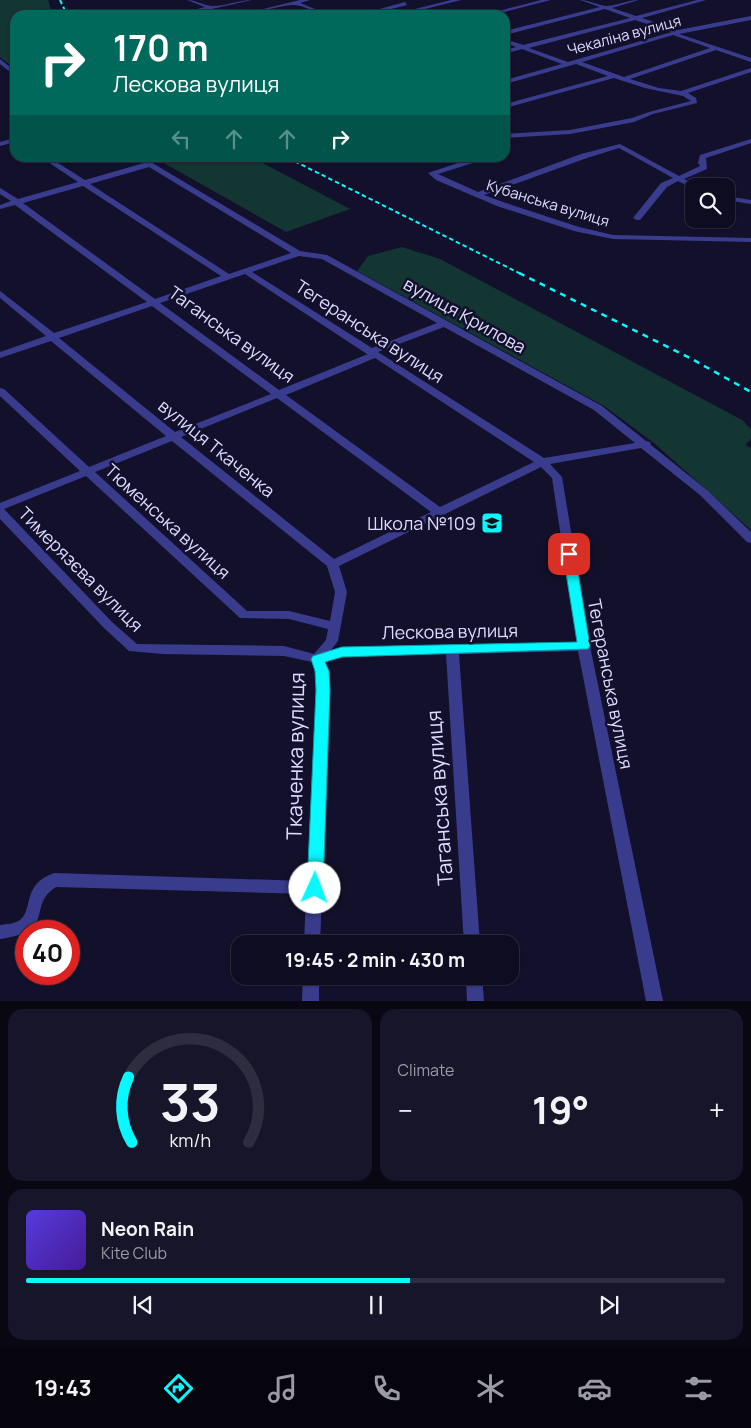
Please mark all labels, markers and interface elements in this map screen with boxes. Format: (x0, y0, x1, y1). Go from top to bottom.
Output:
street label: Чекаліна вулиця (565, 10, 683, 60)
text: 170 m (113, 24, 209, 72)
icon: right (30, 30, 95, 95)
text: Лескова вулиця (113, 69, 279, 99)
icon: left (167, 125, 195, 153)
icon: ahead (220, 125, 248, 153)
icon: ahead (273, 125, 301, 153)
icon: right (326, 125, 354, 153)
street label: Кубанська вулиця (484, 174, 612, 232)
map controls (685, 178, 735, 228)
button: search (685, 178, 735, 228)
street label: вулиця Крилова (400, 271, 530, 359)
street label: Тегеранська вулиця (291, 274, 449, 388)
street label: Таганська вулиця (164, 280, 300, 388)
street label: вулиця Ткаченка (154, 393, 280, 503)
street label: Тюменська вулиця (100, 458, 236, 584)
street label: Тимерязєва вулиця (13, 501, 149, 637)
place label: Школа №109 (367, 511, 476, 535)
school or university icon: Школа №109 (480, 511, 504, 535)
pin (548, 533, 590, 575)
icon: arrive (555, 540, 583, 568)
street label: Тегеранська вулиця (583, 597, 639, 771)
street label: Лескова вулиця (382, 618, 518, 644)
street label: Ткаченка вулиця (280, 672, 310, 840)
street label: Таганська вулиця (419, 709, 459, 887)
position arrow (288, 861, 340, 913)
speed limit sign: 40 (15, 920, 80, 985)
text: 19:45 · 2 min · 430 m (285, 947, 465, 973)
text: Climate (398, 1059, 454, 1081)
text: 33 (160, 1066, 220, 1137)
text: 19° (532, 1083, 589, 1135)
text: − (398, 1091, 413, 1129)
text: + (709, 1091, 725, 1129)
text: km/h (169, 1128, 211, 1152)
text: Neon Rain (101, 1216, 194, 1242)
text: Kite Club (101, 1242, 167, 1264)
icon: previous (129, 1291, 157, 1319)
icon: pause (362, 1291, 390, 1319)
icon: next (595, 1291, 623, 1319)
icon: directions (161, 1371, 196, 1406)
icon: music (265, 1371, 300, 1406)
icon: phone (369, 1371, 404, 1406)
icon: climate (473, 1371, 508, 1406)
icon: car (577, 1371, 612, 1406)
icon: filters (681, 1371, 716, 1406)
text: 19:43 (35, 1373, 92, 1403)

